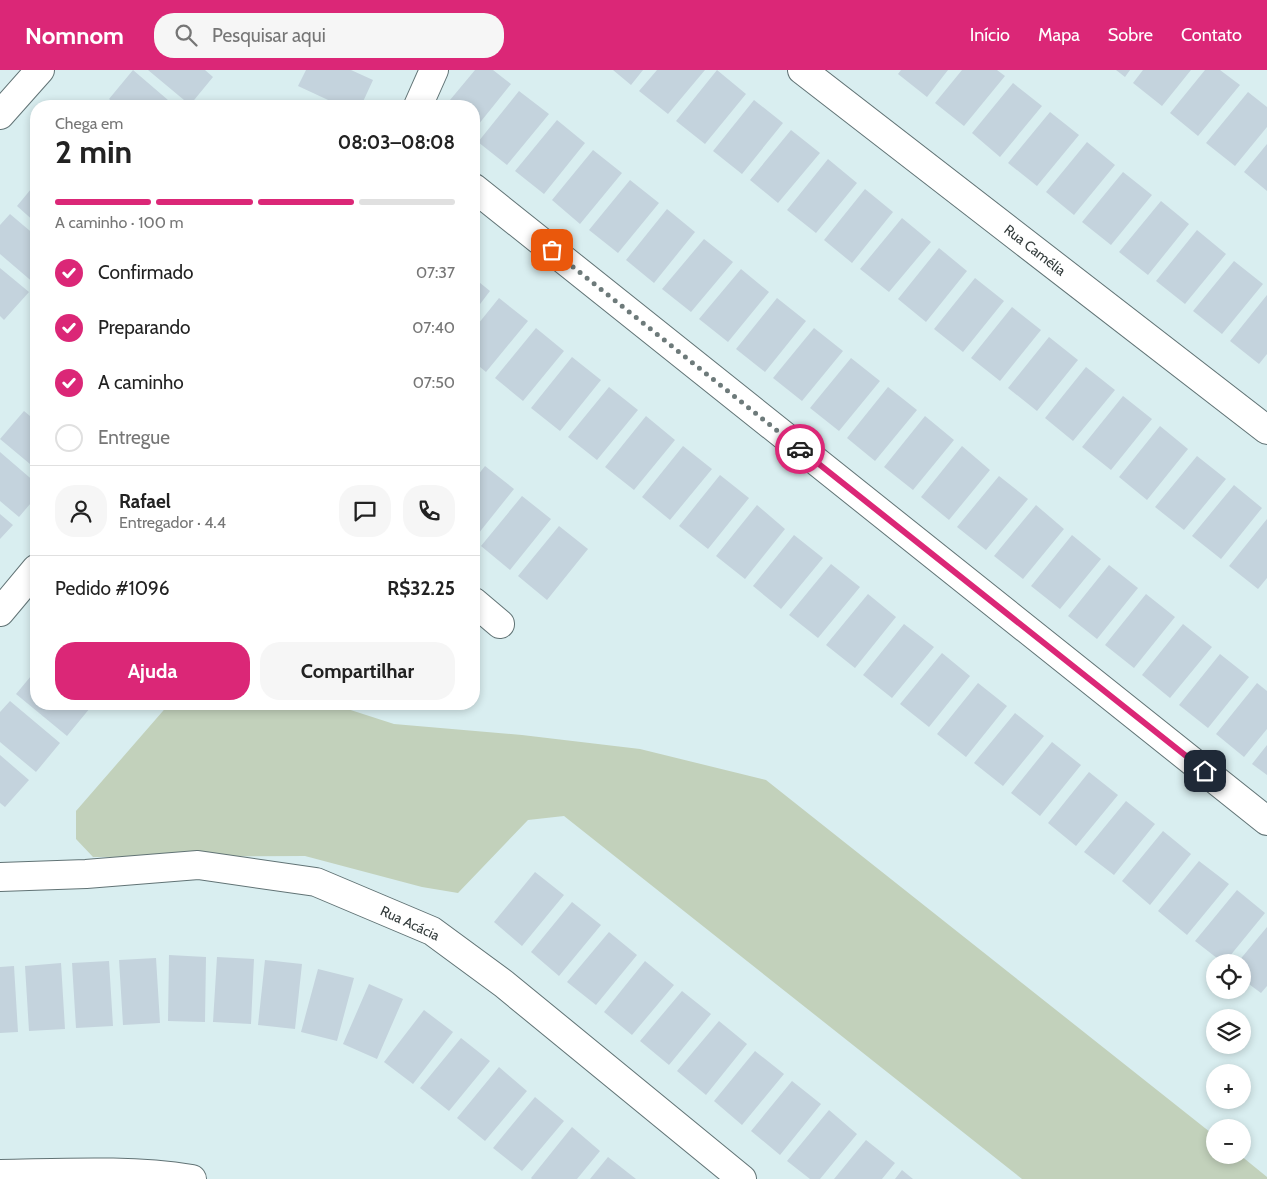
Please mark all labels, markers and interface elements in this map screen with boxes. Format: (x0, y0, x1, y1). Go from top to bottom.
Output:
search box (154, 13, 504, 58)
text: Nomnom (25, 21, 124, 50)
icon: search (172, 21, 200, 49)
text: Pesquisar aqui (212, 24, 326, 47)
text: Início (970, 24, 1010, 46)
text: Mapa (1038, 24, 1080, 46)
text: Sobre (1108, 24, 1153, 46)
text: Contato (1181, 24, 1242, 46)
text: Chega em (55, 114, 123, 133)
text: 08:03–08:08 (338, 131, 455, 154)
text: 2 min (55, 132, 132, 171)
text: A caminho · 100 m (55, 213, 183, 232)
street label: Rua Camélia (1001, 220, 1070, 280)
pin (531, 229, 573, 271)
icon: bag (538, 236, 566, 264)
icon: check (55, 259, 83, 287)
text: Confirmado (98, 261, 194, 284)
text: 07:37 (416, 263, 455, 282)
icon: check (55, 314, 83, 342)
text: Preparando (98, 316, 191, 339)
text: 07:40 (412, 318, 455, 337)
icon: check (55, 369, 83, 397)
text: A caminho (98, 371, 184, 394)
text: 07:50 (413, 373, 455, 392)
courier (775, 424, 825, 474)
text: Entregue (98, 426, 170, 449)
icon: car (786, 435, 814, 463)
button: person (55, 485, 107, 537)
button: chat (339, 485, 391, 537)
button: phone (403, 485, 455, 537)
text: Rafael (119, 490, 171, 513)
text: Entregador · 4.4 (119, 513, 226, 532)
text: Pedido #1096 (55, 577, 170, 600)
text: R$32.25 (387, 577, 455, 600)
button: Ajuda (55, 642, 250, 700)
button: Compartilhar (260, 642, 455, 700)
pin (1184, 750, 1226, 792)
icon: home (1191, 757, 1219, 785)
street label: Rua Acácia (378, 902, 443, 945)
map controls (1206, 954, 1251, 1164)
button: locate (1206, 954, 1251, 999)
button: layers (1206, 1009, 1251, 1054)
button: + (1206, 1064, 1251, 1109)
button: − (1206, 1119, 1251, 1164)

